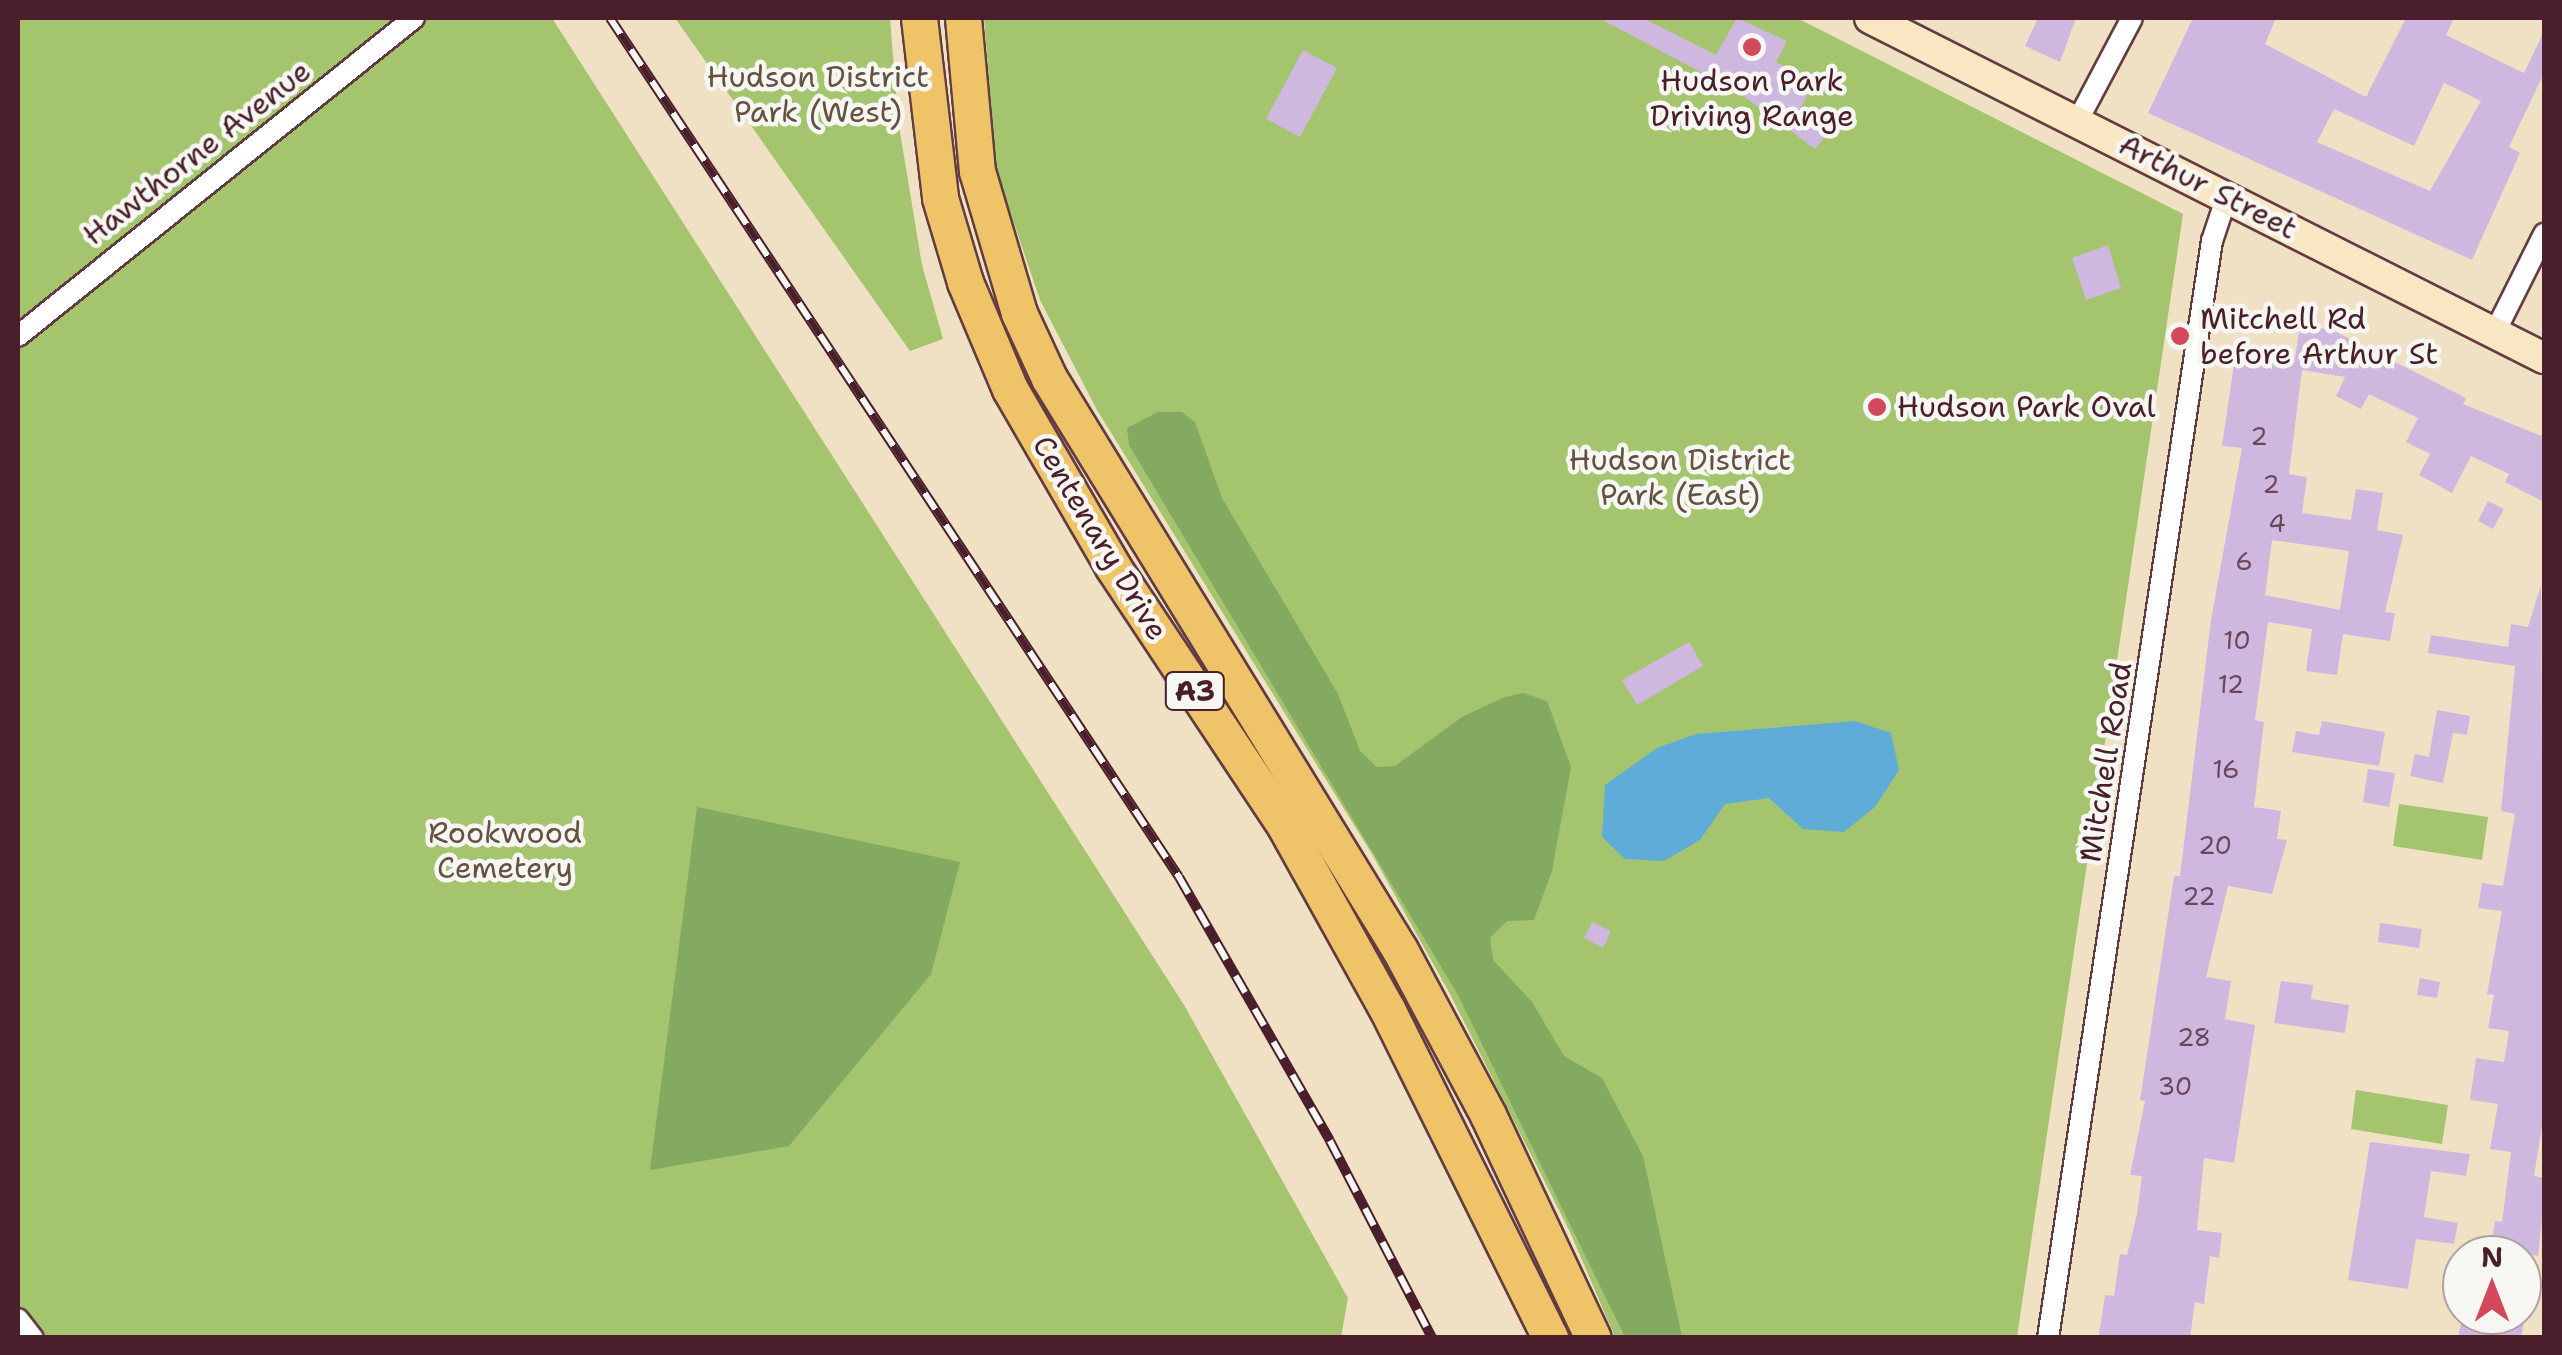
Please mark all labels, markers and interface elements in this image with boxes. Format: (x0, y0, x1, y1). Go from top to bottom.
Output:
marker: Hudson Park Driving Range (1741, 36, 1763, 58)
street label: Hawthorne Avenue (76, 53, 318, 253)
park label: Hudson District Park (West) (707, 59, 929, 130)
place label: Hudson Park Driving Range (1650, 63, 1854, 134)
street label: Arthur Street (2113, 127, 2303, 247)
place label: Mitchell Rd before Arthur St (2200, 301, 2438, 372)
marker: Mitchell Rd before Arthur St (2169, 325, 2191, 347)
place label: Hudson Park Oval (1897, 389, 2155, 425)
marker: Hudson Park Oval (1866, 396, 1888, 418)
house number: 2 (2250, 421, 2268, 451)
street label: Centenary Drive (1025, 429, 1175, 647)
park label: Hudson District Park (East) (1569, 442, 1791, 512)
house number: 2 (2262, 469, 2280, 499)
house number: 4 (2268, 508, 2286, 538)
house number: 6 (2235, 546, 2253, 576)
house number: 10 (2223, 625, 2251, 655)
street label: Mitchell Road (2072, 659, 2140, 865)
road number: A3 (1162, 668, 1228, 714)
house number: 12 (2218, 669, 2244, 699)
house number: 16 (2212, 754, 2240, 784)
park label: Rookwood Cemetery (428, 815, 582, 886)
house number: 20 (2198, 830, 2232, 860)
house number: 22 (2182, 881, 2216, 911)
house number: 28 (2177, 1022, 2211, 1052)
house number: 30 (2158, 1071, 2192, 1101)
north arrow (2442, 1235, 2542, 1335)
text: N (2481, 1238, 2503, 1276)

